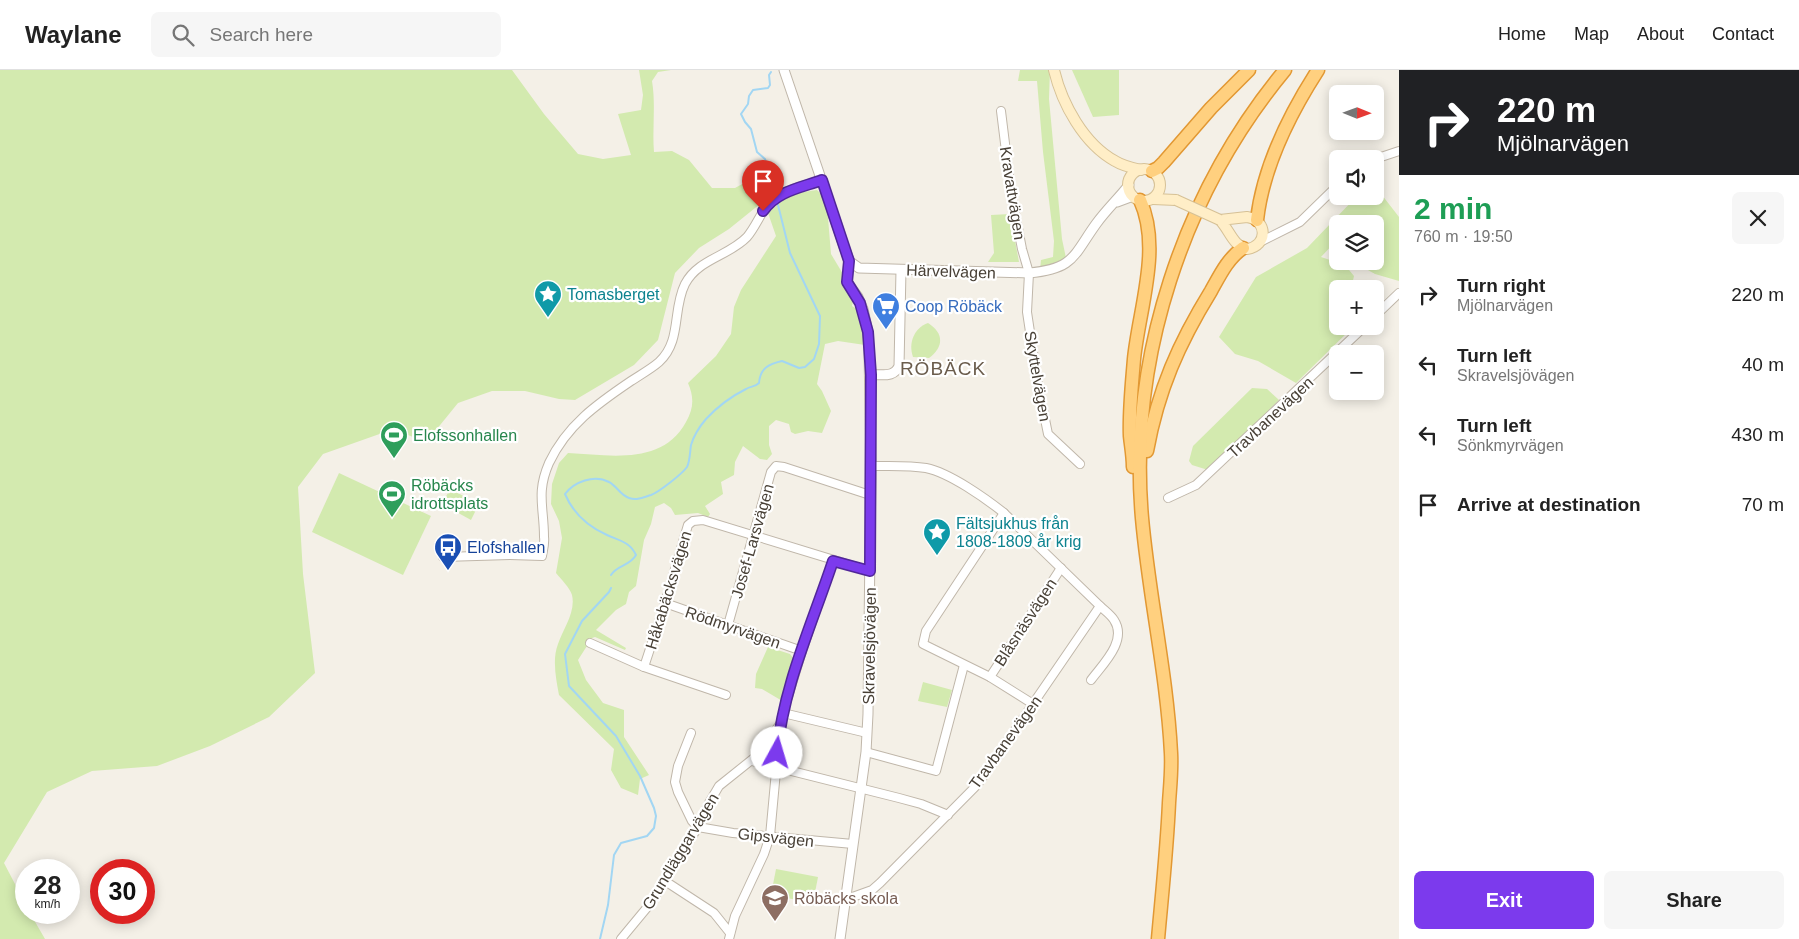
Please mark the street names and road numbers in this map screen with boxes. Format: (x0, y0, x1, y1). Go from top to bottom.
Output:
street label: Kravattvägen (997, 145, 1028, 241)
street label: Härvelvägen (906, 261, 996, 282)
street label: Skyttelvägen (1021, 330, 1054, 423)
street label: Travbanevägen (1224, 373, 1317, 461)
street label: Josef-Larsvägen (728, 482, 777, 600)
street label: Håkabäcksvägen (642, 529, 695, 651)
street label: Blåsnäsvägen (991, 575, 1060, 669)
street label: Skravelsjövägen (860, 587, 879, 705)
street label: Rödmyrvägen (683, 603, 783, 652)
street label: Travbanevägen (966, 693, 1045, 792)
street label: Grundläggarvägen (639, 790, 722, 912)
street label: Gipsvägen (737, 825, 815, 850)

